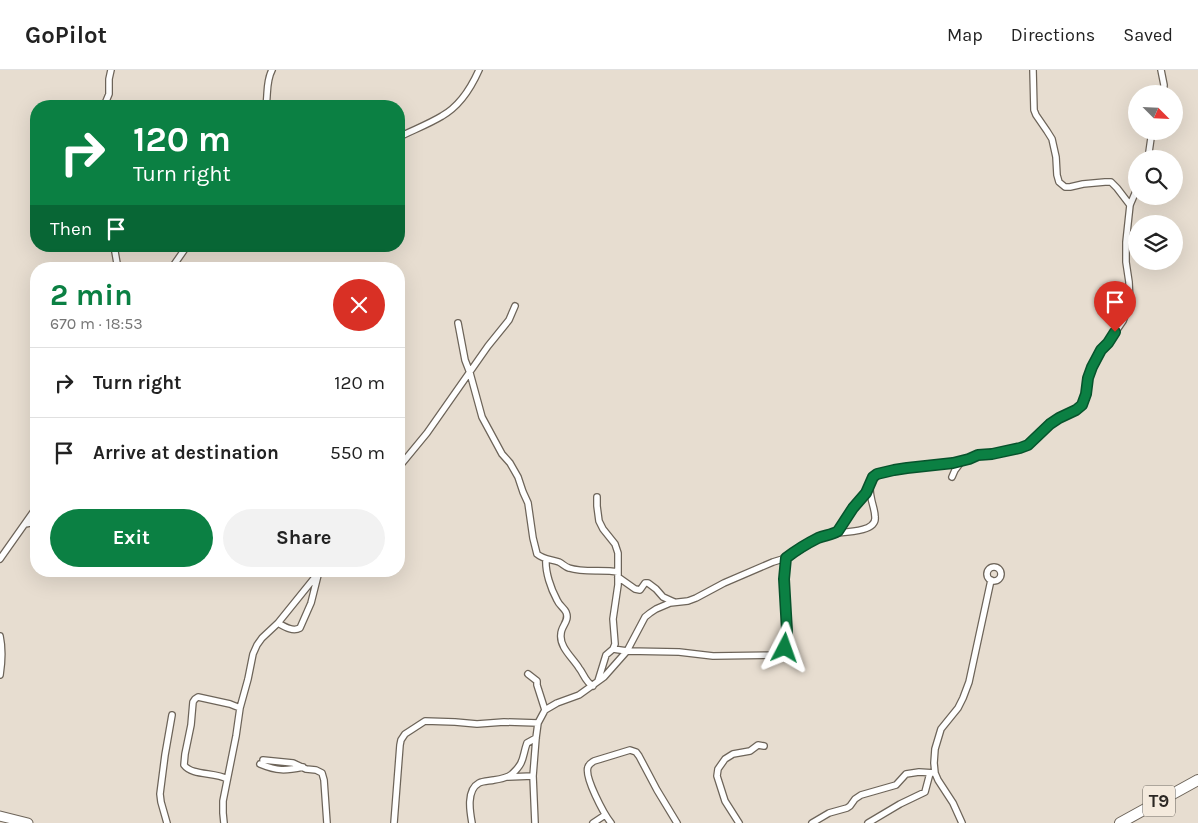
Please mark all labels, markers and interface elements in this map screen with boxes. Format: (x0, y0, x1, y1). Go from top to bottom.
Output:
text: GoPilot (25, 21, 107, 49)
text: Map (947, 24, 983, 46)
text: Directions (1011, 24, 1095, 46)
text: Saved (1123, 24, 1173, 46)
north arrow (1128, 85, 1182, 140)
map controls (1128, 85, 1183, 270)
text: 120 m (133, 119, 231, 160)
icon: right (50, 120, 115, 185)
button: search (1128, 150, 1183, 205)
text: Turn right (133, 161, 231, 187)
icon: arrive (102, 215, 130, 243)
button: layers (1128, 215, 1183, 270)
text: Then (50, 218, 92, 240)
text: 2 min (50, 277, 133, 313)
button: close (333, 279, 385, 331)
pin (1094, 281, 1136, 332)
icon: arrive (1101, 288, 1129, 316)
text: 670 m · 18:53 (50, 314, 143, 333)
icon: right (50, 369, 78, 397)
text: Turn right (93, 372, 182, 394)
text: 120 m (334, 372, 385, 394)
icon: arrive (50, 439, 78, 467)
text: Arrive at destination (93, 442, 279, 464)
text: 550 m (330, 442, 385, 464)
button: Exit (50, 509, 213, 567)
button: Share (223, 509, 385, 567)
position arrow (758, 621, 810, 673)
road number: T9 (1143, 786, 1175, 816)

